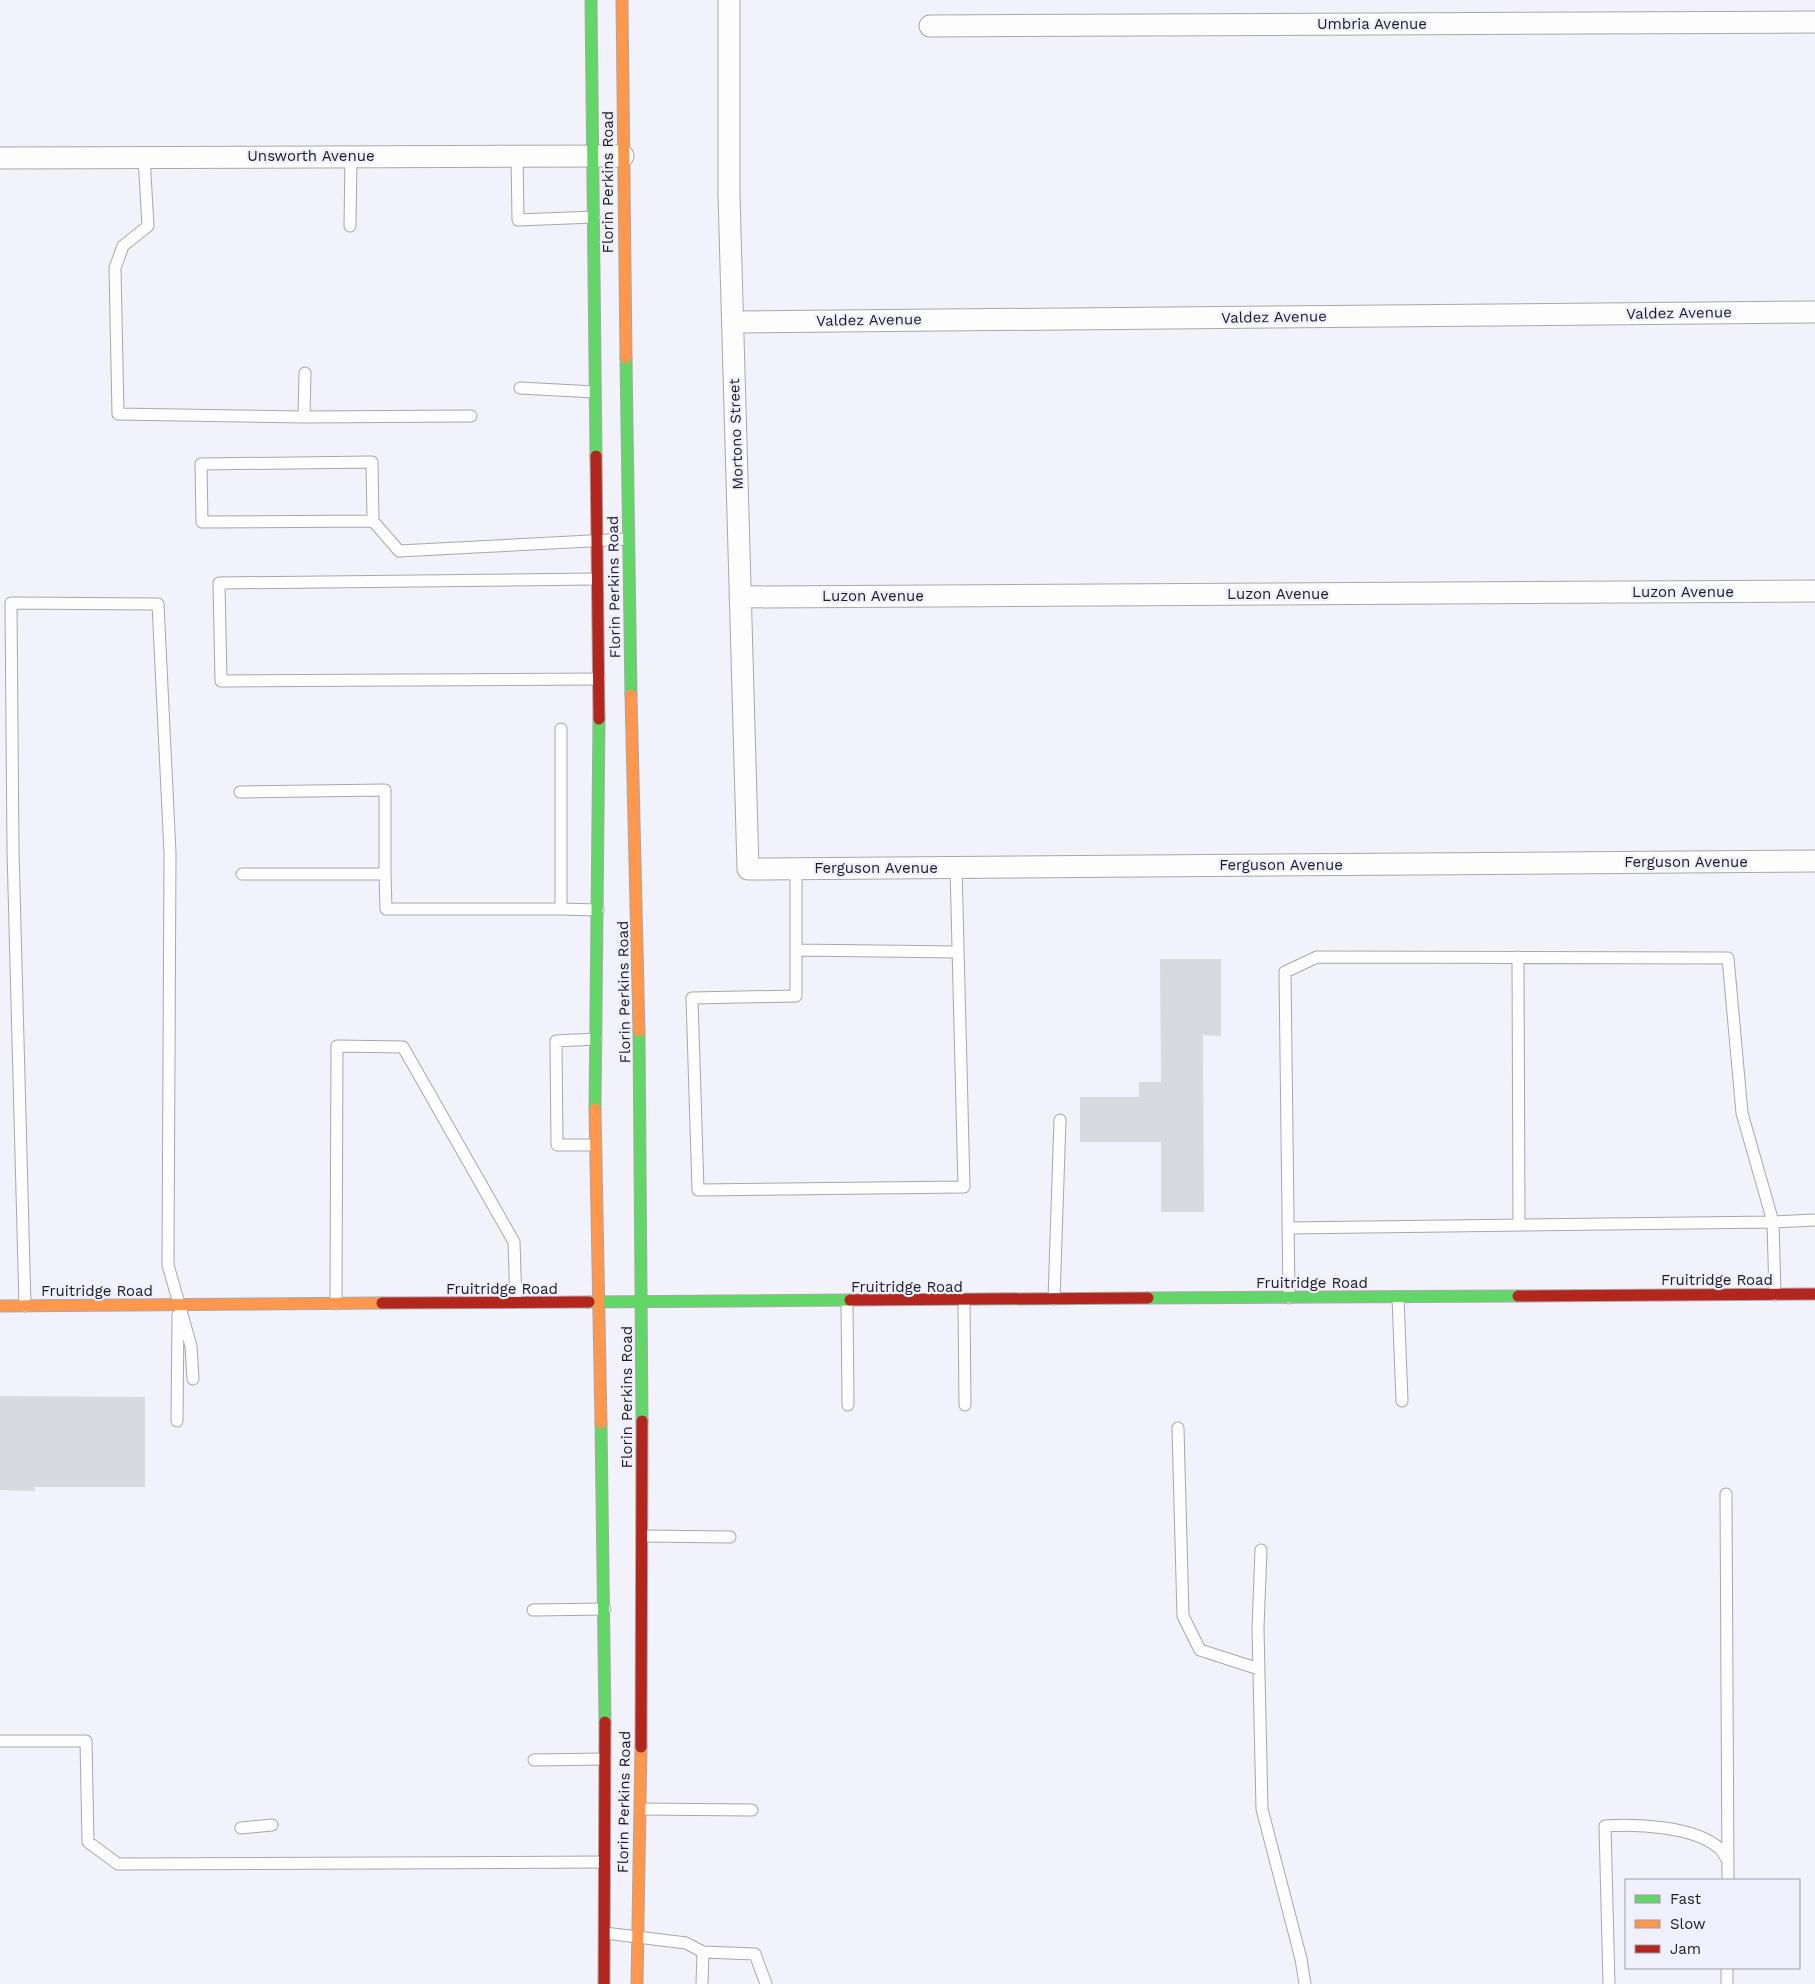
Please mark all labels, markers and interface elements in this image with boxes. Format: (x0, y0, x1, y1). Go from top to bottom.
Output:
street label: Umbria Avenue (1317, 15, 1427, 33)
street label: Florin Perkins Road (599, 111, 617, 253)
street label: Unsworth Avenue (247, 147, 375, 165)
street label: Valdez Avenue (1626, 303, 1732, 323)
street label: Valdez Avenue (1221, 307, 1327, 327)
street label: Valdez Avenue (816, 310, 922, 330)
street label: Mortono Street (725, 377, 747, 490)
street label: Florin Perkins Road (604, 516, 624, 658)
street label: Luzon Avenue (1632, 583, 1734, 601)
street label: Luzon Avenue (1227, 585, 1329, 603)
street label: Luzon Avenue (822, 587, 924, 605)
street label: Ferguson Avenue (1624, 853, 1748, 871)
street label: Ferguson Avenue (1219, 856, 1343, 874)
street label: Ferguson Avenue (814, 859, 938, 877)
street label: Florin Perkins Road (614, 921, 634, 1063)
street label: Fruitridge Road (1661, 1271, 1773, 1289)
street label: Fruitridge Road (1256, 1274, 1368, 1292)
street label: Fruitridge Road (851, 1278, 963, 1296)
street label: Fruitridge Road (446, 1280, 558, 1298)
street label: Fruitridge Road (41, 1282, 153, 1300)
street label: Florin Perkins Road (618, 1326, 636, 1468)
street label: Florin Perkins Road (614, 1731, 634, 1873)
legend (1625, 1879, 1800, 1969)
text: Fast (1670, 1890, 1702, 1908)
text: Slow (1670, 1915, 1706, 1933)
text: Jam (1670, 1940, 1701, 1958)

